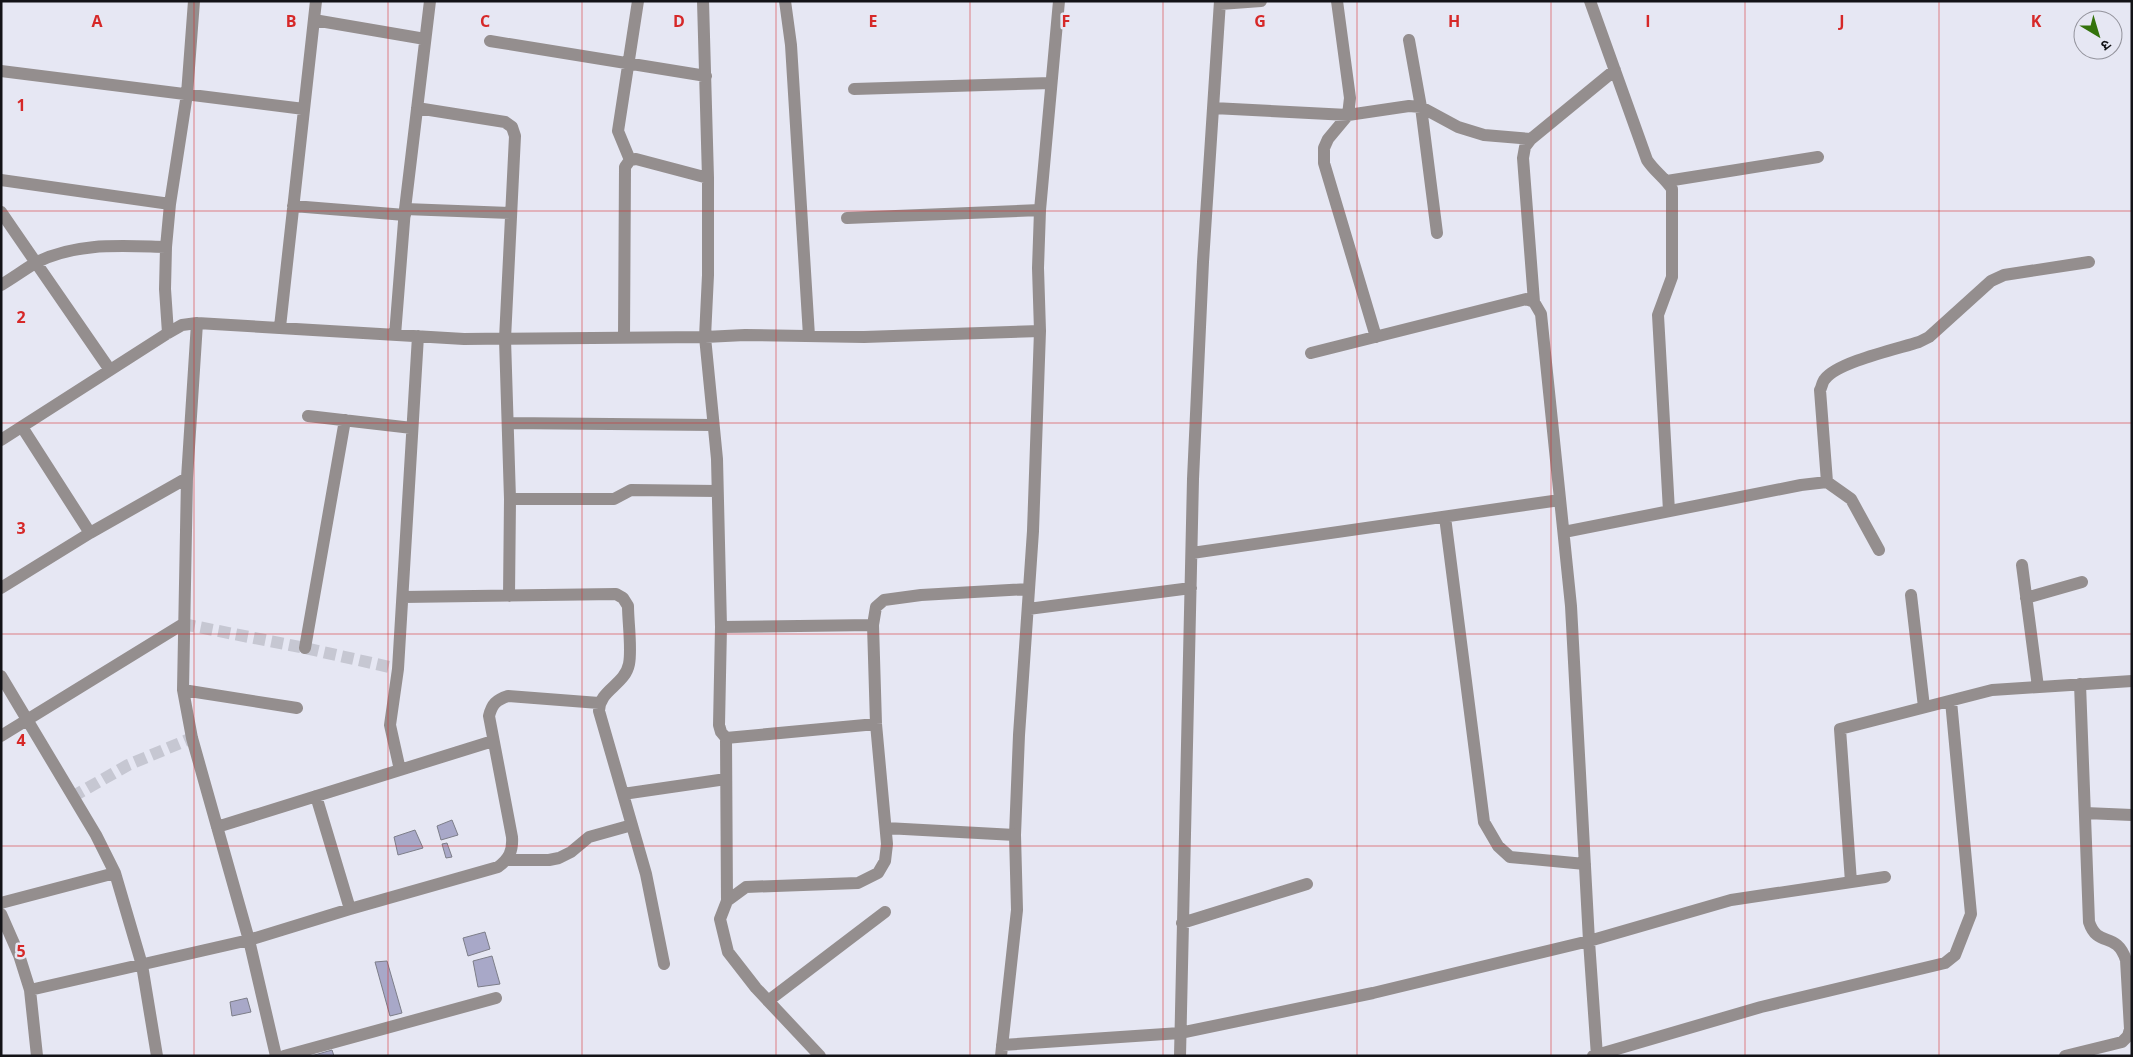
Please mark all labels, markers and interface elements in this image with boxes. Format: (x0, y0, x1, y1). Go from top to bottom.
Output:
text: A (91, 10, 103, 32)
text: B (286, 10, 296, 32)
text: C (480, 10, 490, 32)
text: D (673, 10, 685, 32)
text: E (869, 10, 878, 32)
text: F (1062, 10, 1070, 32)
text: G (1254, 10, 1266, 32)
text: H (1448, 10, 1460, 32)
text: I (1645, 10, 1651, 32)
text: J (1837, 10, 1845, 32)
text: K (2031, 10, 2042, 32)
north arrow (2073, 10, 2123, 60)
text: उ (2097, 36, 2115, 56)
text: 1 (16, 94, 26, 116)
text: 2 (16, 306, 26, 328)
text: 3 (16, 517, 26, 539)
text: 4 (16, 729, 26, 751)
text: 5 (16, 940, 26, 962)

